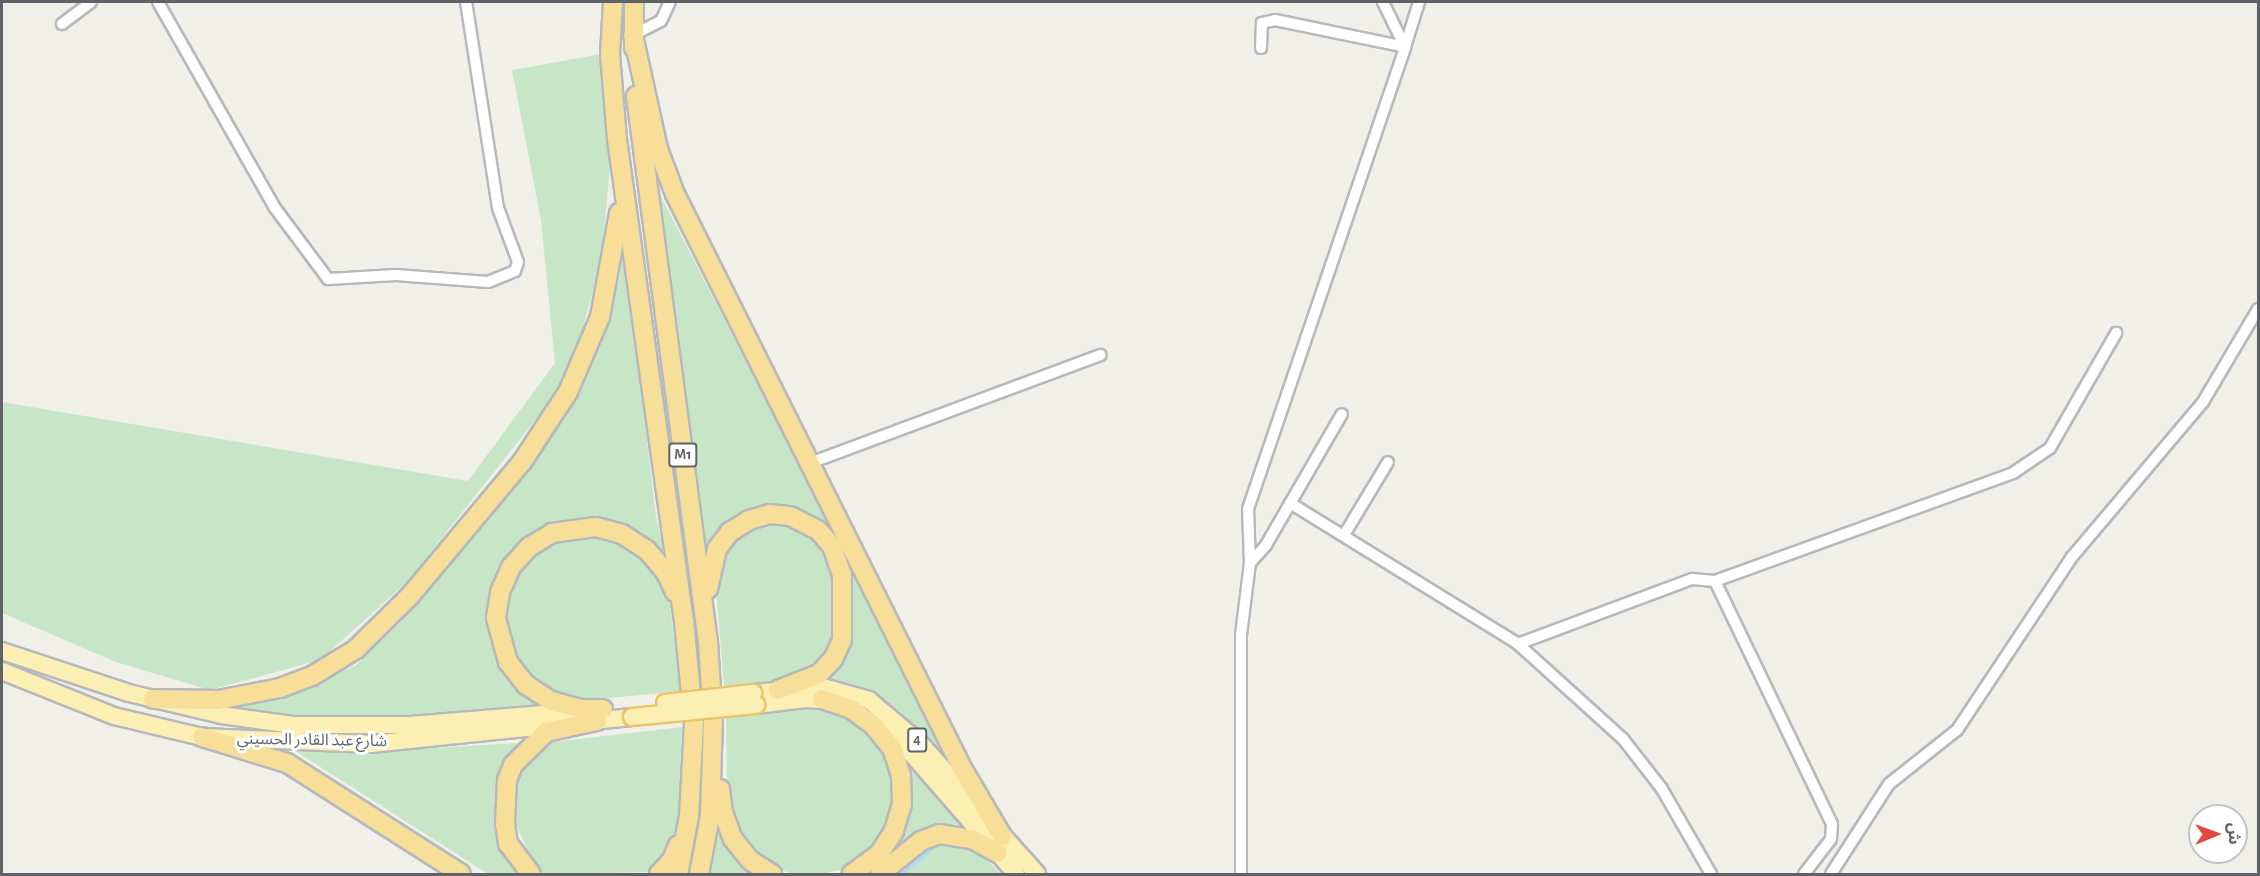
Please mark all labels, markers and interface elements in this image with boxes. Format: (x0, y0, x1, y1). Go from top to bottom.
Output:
road number: M1 (668, 443, 698, 467)
road number: 4 (906, 728, 928, 752)
street label: شارع عبد القادر الحسيني (237, 729, 387, 751)
north arrow (2188, 804, 2248, 864)
text: ش (2226, 823, 2242, 845)

